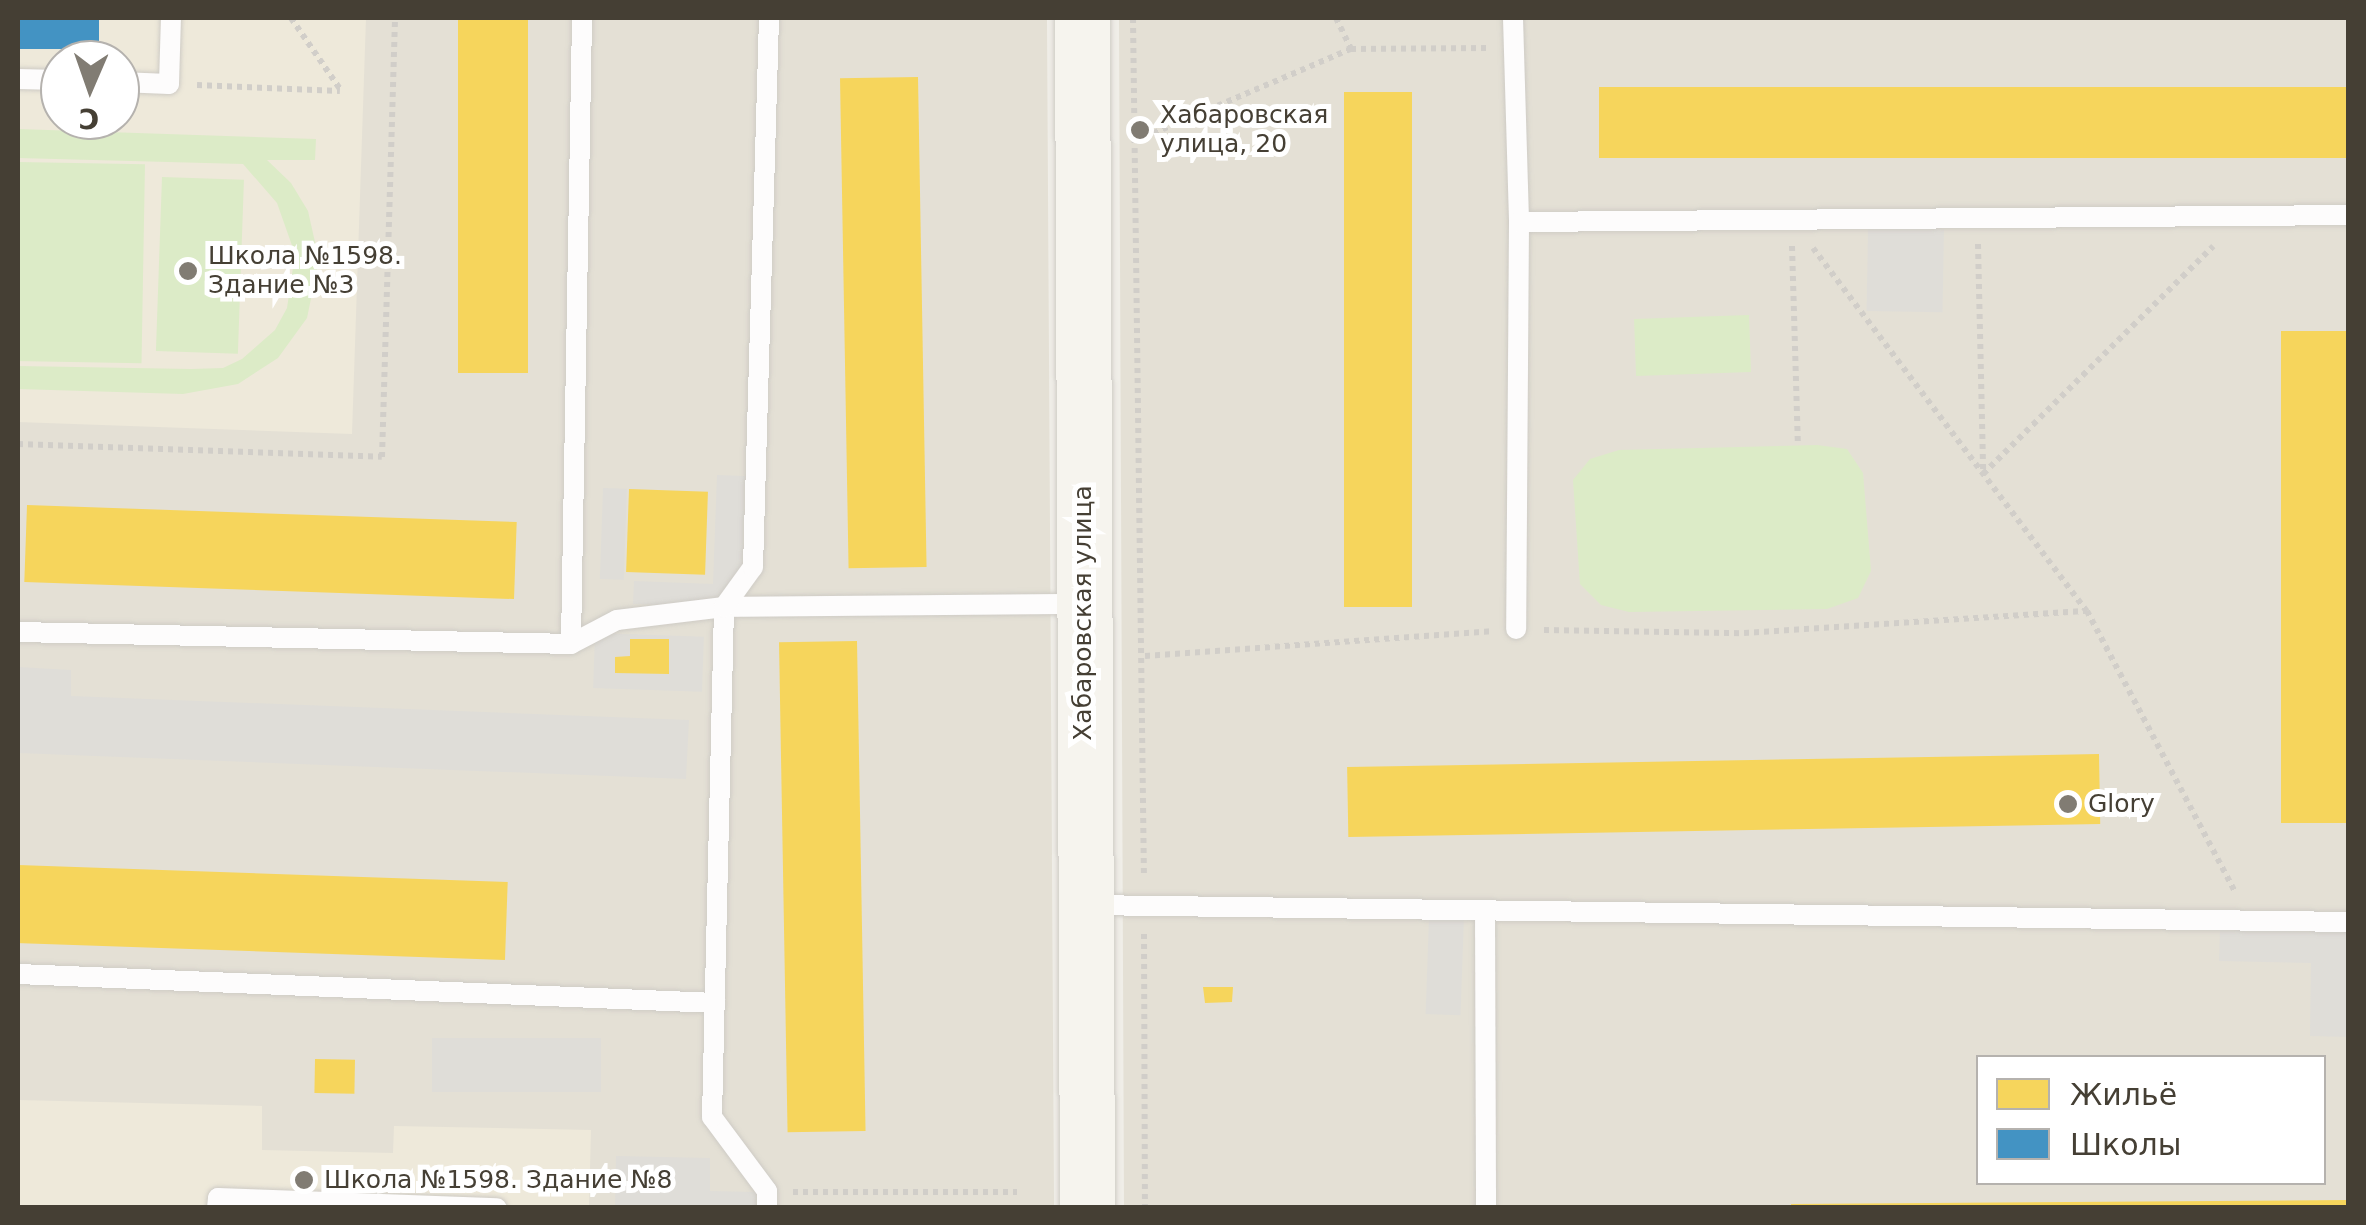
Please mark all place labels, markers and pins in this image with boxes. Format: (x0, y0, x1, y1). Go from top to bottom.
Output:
place label: Хабаровская улица, 20 (1160, 101, 1328, 160)
marker: Хабаровская улица, 20 (1129, 119, 1151, 141)
place label: Школа №1598. Здание №3 (208, 242, 402, 301)
marker: Школа №1598. Здание №3 (177, 260, 199, 282)
place label: Glory (2088, 789, 2155, 819)
marker: Glory (2057, 793, 2079, 815)
place label: Школа №1598. Здание №8 (324, 1165, 672, 1195)
marker: Школа №1598. Здание №8 (293, 1169, 315, 1191)

